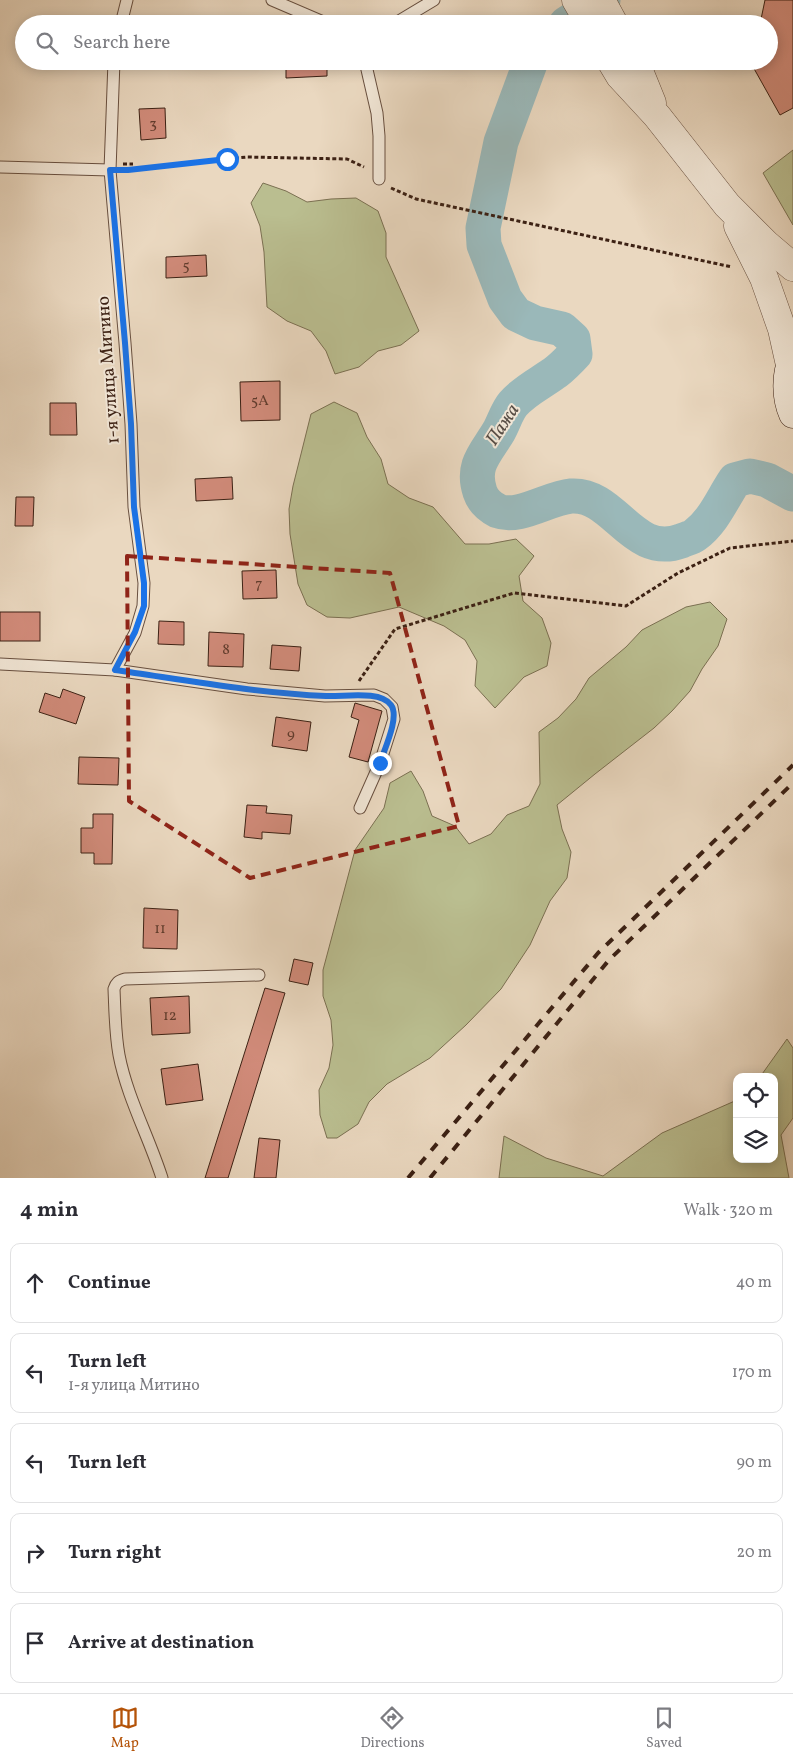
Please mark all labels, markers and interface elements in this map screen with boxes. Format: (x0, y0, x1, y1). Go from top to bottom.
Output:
search box (15, 15, 778, 70)
icon: search (33, 29, 61, 57)
text: Search here (73, 30, 170, 56)
house number: 3 (149, 114, 157, 135)
route start (216, 148, 239, 171)
house number: 5 (182, 256, 190, 277)
street label: 1-я улица Митино (91, 295, 127, 445)
house number: 5А (251, 391, 269, 412)
water label: Пажа (480, 399, 526, 451)
house number: 7 (255, 574, 263, 595)
house number: 8 (222, 640, 230, 661)
house number: 9 (287, 724, 295, 745)
route end (369, 752, 392, 775)
house number: 11 (154, 919, 166, 940)
house number: 12 (163, 1006, 177, 1027)
map controls (733, 1073, 778, 1163)
button: locate (733, 1073, 778, 1118)
button: layers (733, 1118, 778, 1163)
text: 4 min (20, 1196, 79, 1225)
text: Walk · 320 m (683, 1200, 773, 1222)
icon: ahead (21, 1269, 49, 1297)
text: Continue (68, 1270, 151, 1296)
text: 40 m (736, 1272, 772, 1294)
text: Turn left (68, 1349, 147, 1375)
icon: left (21, 1359, 49, 1387)
text: 170 m (732, 1362, 772, 1384)
text: 1-я улица Митино (68, 1375, 200, 1397)
icon: left (21, 1449, 49, 1477)
text: Turn left (68, 1450, 147, 1476)
text: 90 m (736, 1452, 772, 1474)
icon: right (21, 1539, 49, 1567)
text: Turn right (68, 1540, 161, 1566)
text: 20 m (737, 1542, 772, 1564)
icon: arrive (21, 1629, 49, 1657)
text: Arrive at destination (68, 1630, 254, 1656)
tab: Map (111, 1704, 139, 1753)
tab: Directions (360, 1704, 425, 1753)
tab: Saved (646, 1704, 682, 1753)

